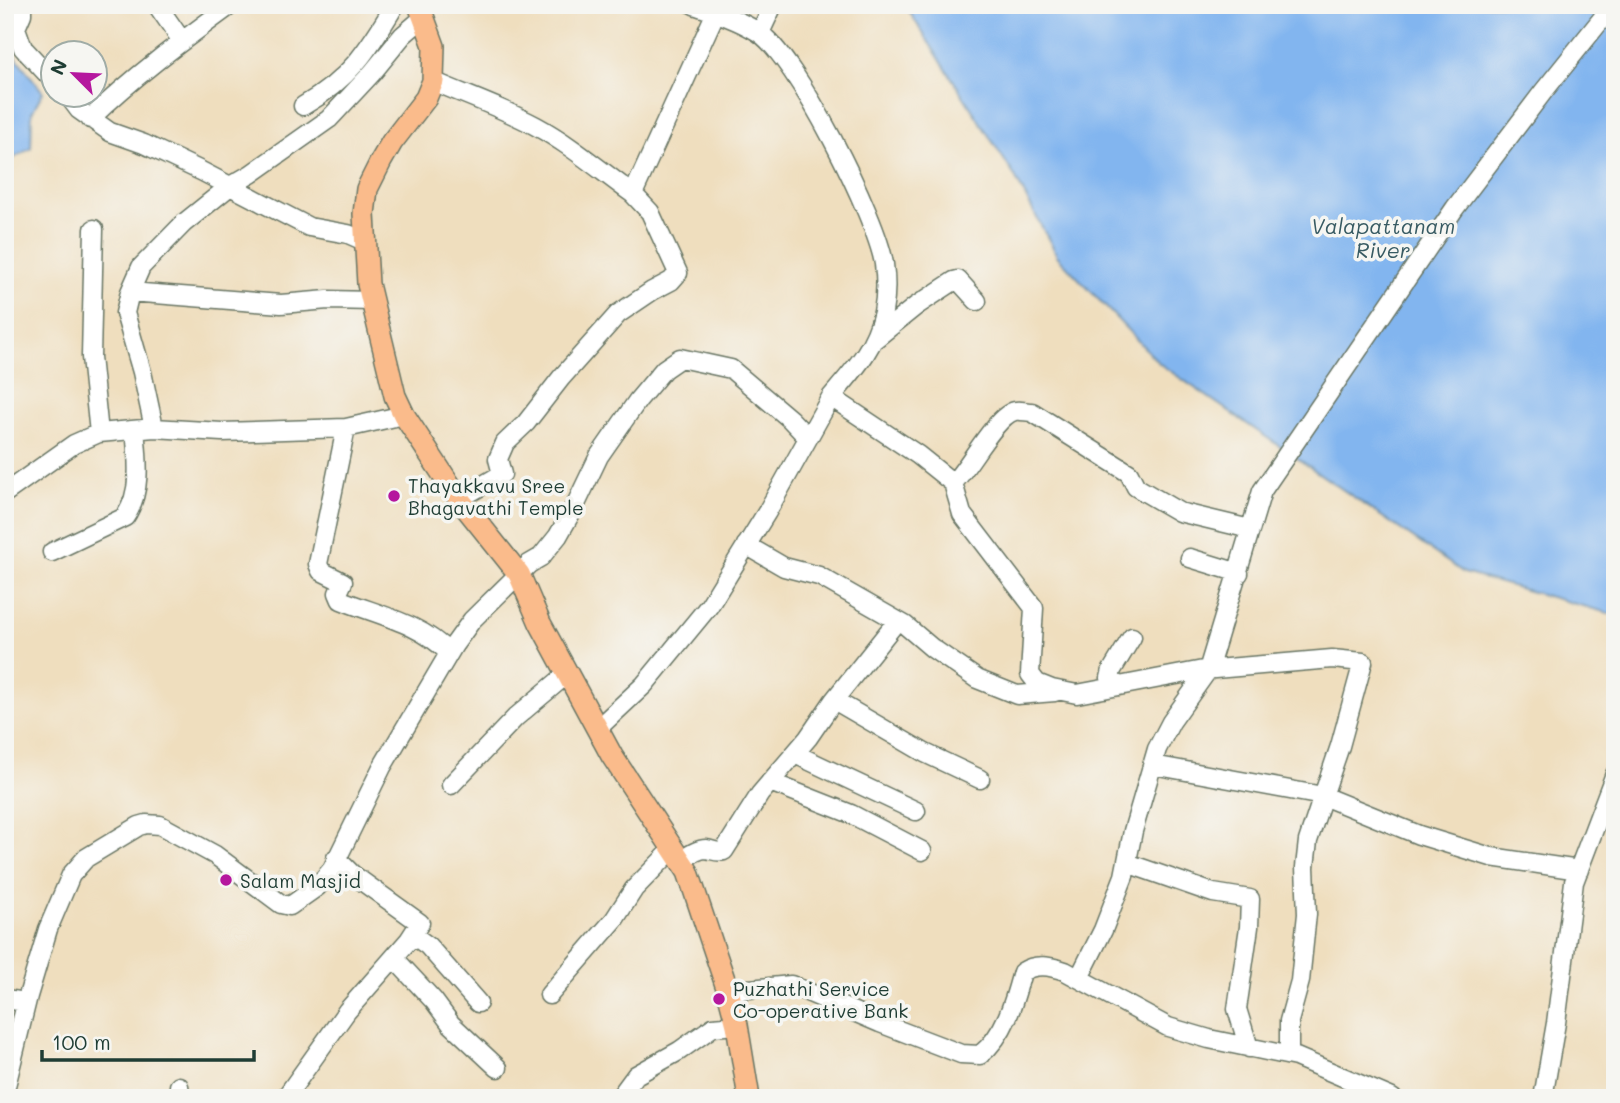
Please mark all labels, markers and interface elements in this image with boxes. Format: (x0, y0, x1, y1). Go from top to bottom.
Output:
north arrow (38, 38, 108, 108)
text: N (44, 55, 72, 79)
water label: Valapattanam River (1311, 212, 1455, 263)
place label: Thayakkavu Sree Bhagavathi Temple (408, 473, 584, 520)
marker: Thayakkavu Sree Bhagavathi Temple (386, 488, 402, 504)
place label: Salam Masjid (240, 868, 361, 893)
marker: Salam Masjid (218, 872, 234, 888)
place label: Puzhathi Service Co-operative Bank (733, 976, 908, 1023)
marker: Puzhathi Service Co-operative Bank (711, 991, 727, 1007)
scale bar (42, 1019, 254, 1063)
text: 100 m (52, 1028, 111, 1055)

